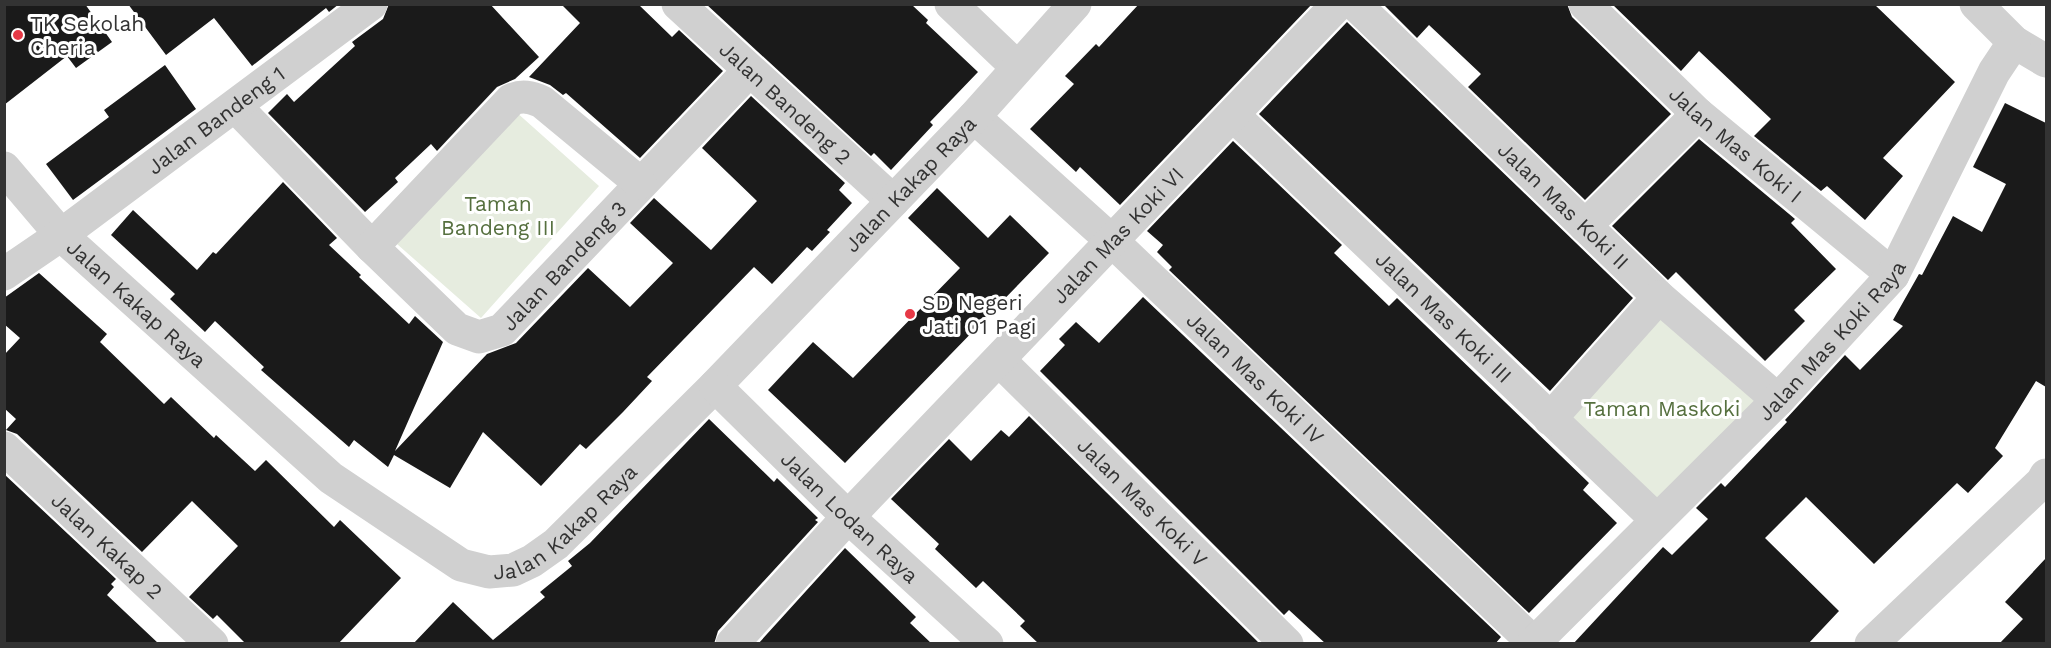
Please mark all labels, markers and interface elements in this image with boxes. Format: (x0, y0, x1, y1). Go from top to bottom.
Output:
place label: TK Sekolah Cheria (30, 11, 144, 60)
marker: TK Sekolah Cheria (11, 28, 25, 42)
street label: Jalan Bandeng 2 (715, 36, 857, 169)
street label: Jalan Bandeng 1 (142, 60, 289, 179)
street label: Jalan Mas Koki I (1664, 81, 1807, 207)
street label: Jalan Kakap Raya (839, 111, 981, 257)
street label: Jalan Mas Koki II (1493, 136, 1635, 274)
street label: Jalan Mas Koki VI (1046, 162, 1188, 308)
park label: Taman Bandeng III (441, 191, 555, 240)
street label: Jalan Bandeng 3 (496, 195, 631, 335)
street label: Jalan Kakap Raya (62, 234, 212, 372)
street label: Jalan Mas Koki III (1371, 246, 1517, 387)
street label: Jalan Mas Koki Raya (1752, 257, 1911, 426)
place label: SD Negeri Jati 01 Pagi (922, 290, 1036, 339)
marker: SD Negeri Jati 01 Pagi (903, 307, 917, 321)
street label: Jalan Mas Koki IV (1182, 307, 1330, 449)
park label: Taman Maskoki (1584, 396, 1740, 421)
street label: Jalan Mas Koki V (1072, 432, 1213, 572)
street label: Jalan Lodan Raya (776, 446, 924, 588)
street label: Jalan Kakap Raya (492, 459, 642, 584)
street label: Jalan Kakap 2 (47, 487, 168, 604)

